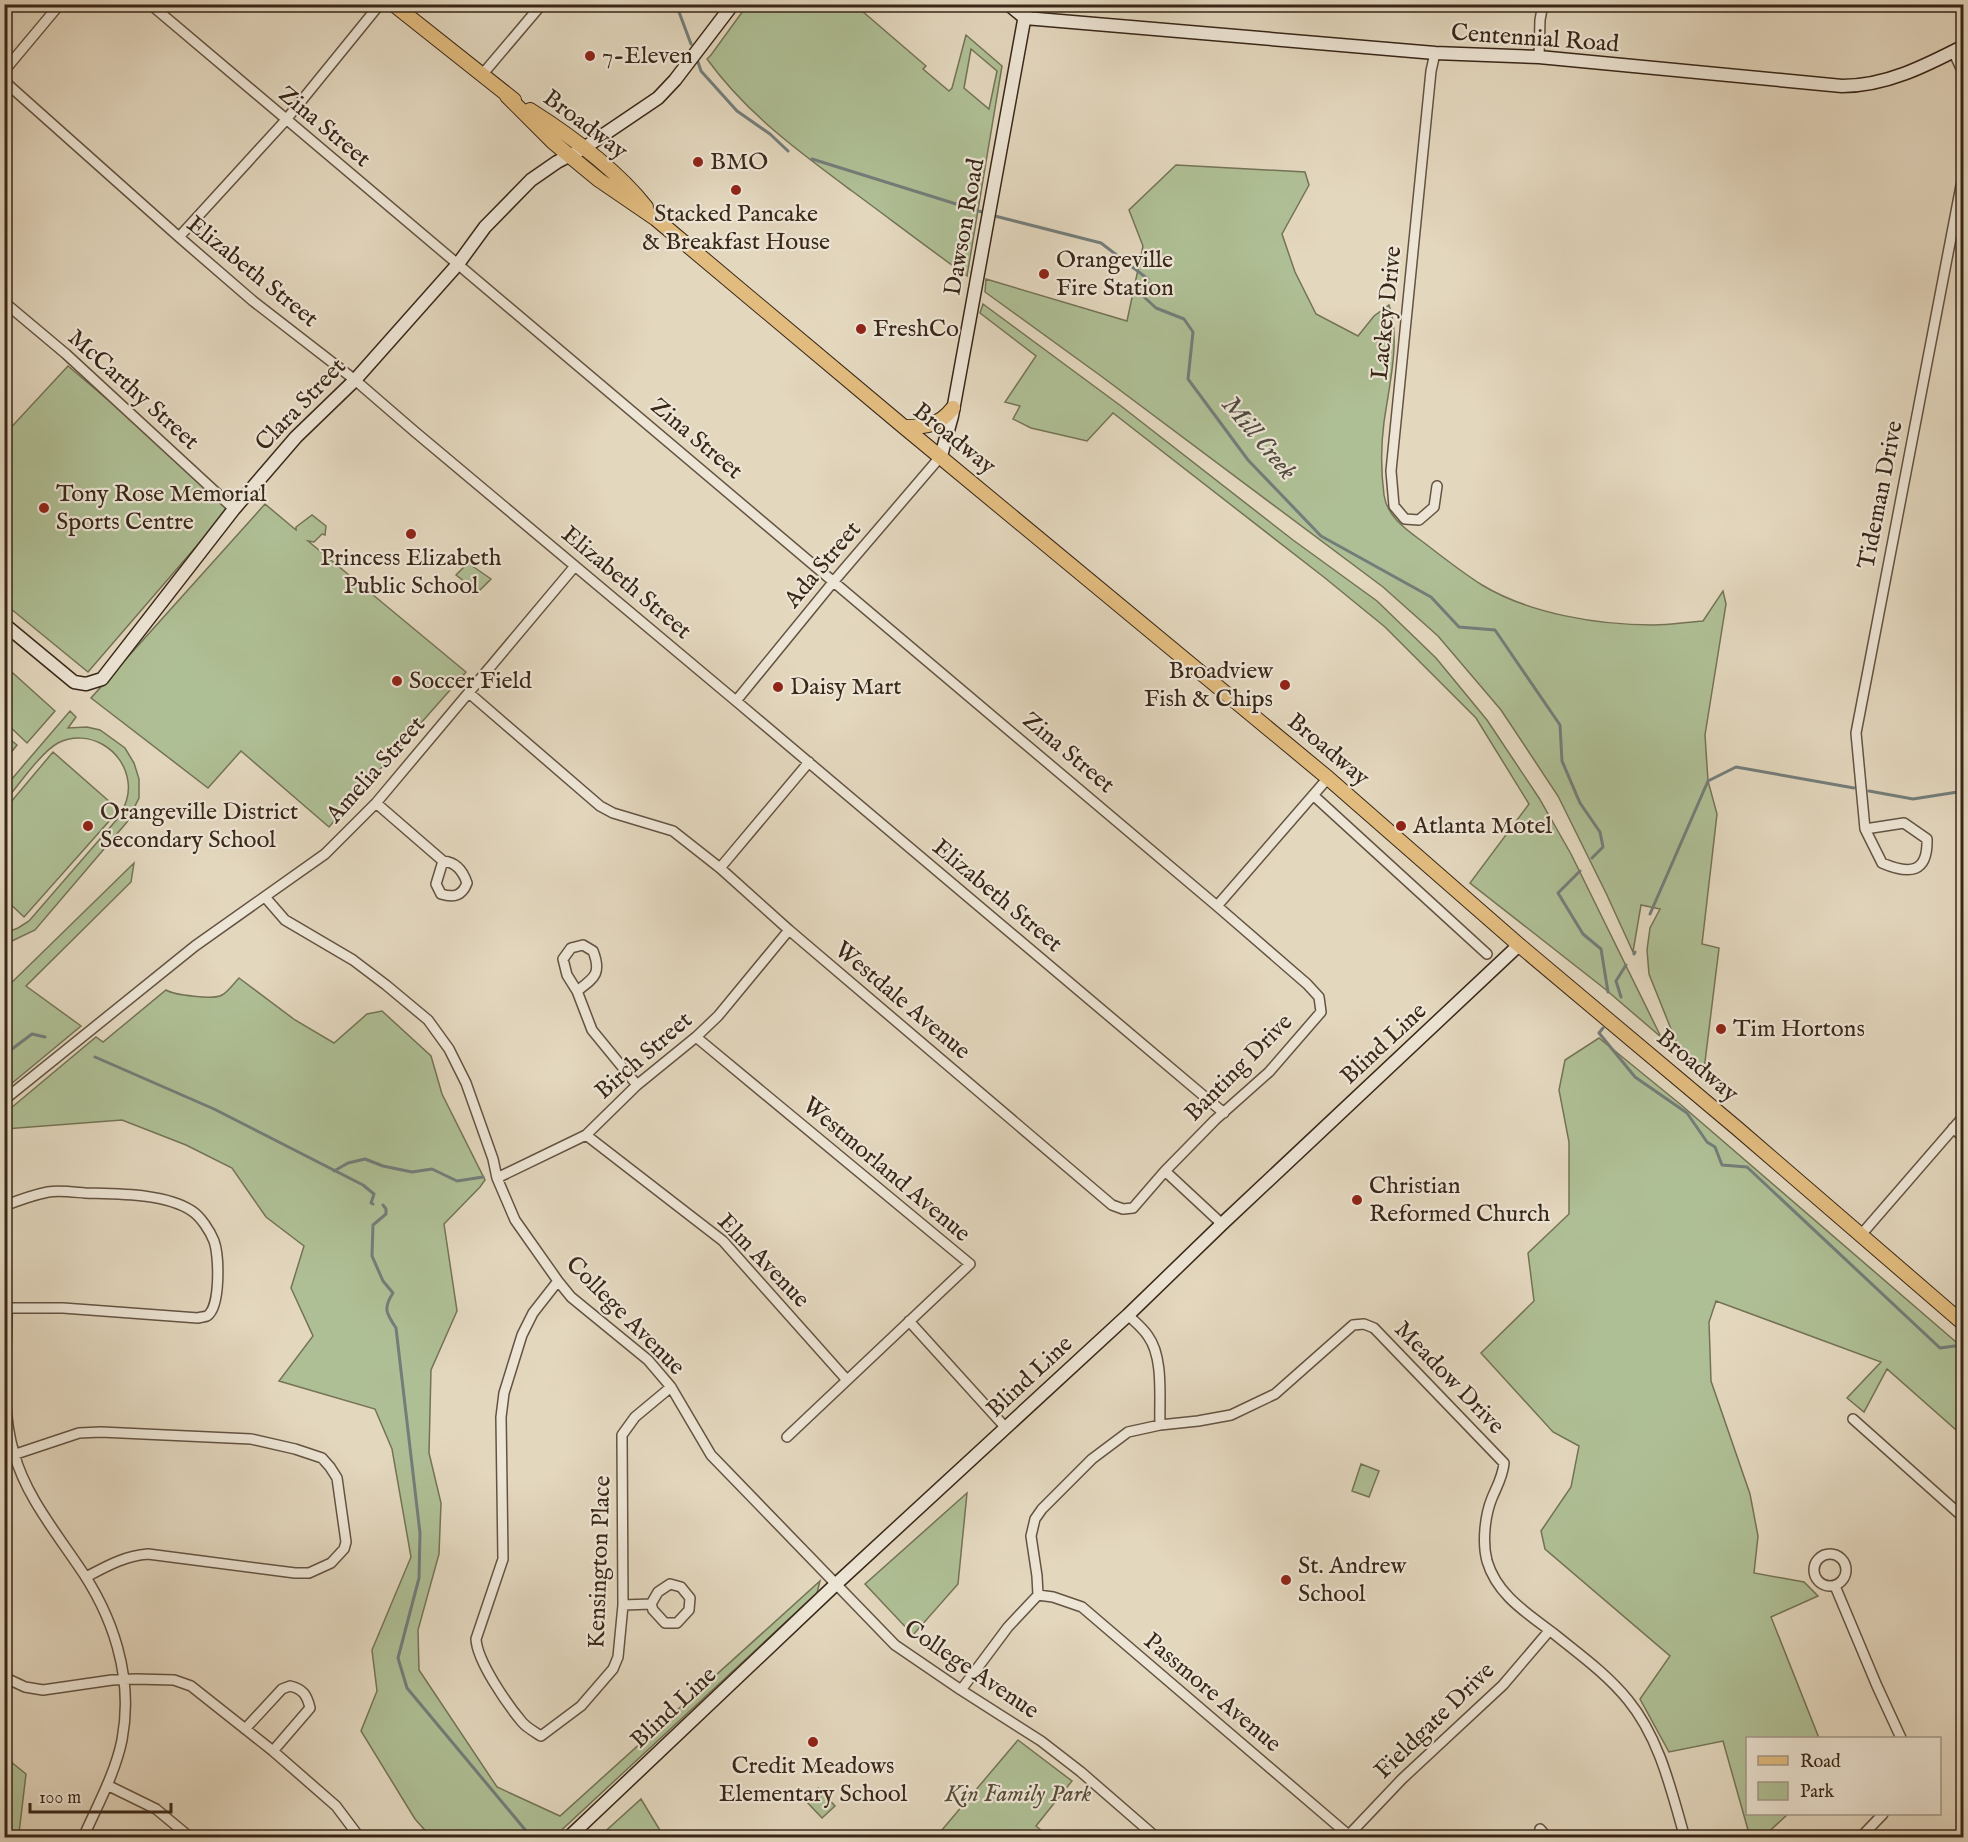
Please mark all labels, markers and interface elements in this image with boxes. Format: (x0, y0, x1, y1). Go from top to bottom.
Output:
street label: Centennial Road (1450, 18, 1620, 60)
place label: 7-Eleven (602, 41, 693, 72)
marker: 7-Eleven (583, 49, 597, 63)
street label: Zina Street (271, 79, 377, 175)
street label: Broadway (536, 83, 634, 167)
place label: BMO (710, 147, 768, 178)
marker: BMO (691, 155, 705, 169)
street label: Dawson Road (938, 156, 992, 298)
marker: Stacked Pancake & Breakfast House (729, 183, 743, 197)
place label: Stacked Pancake & Breakfast House (642, 199, 830, 258)
street label: Elizabeth Street (180, 209, 324, 335)
place label: Orangeville Fire Station (1056, 245, 1174, 304)
street label: Lackey Drive (1365, 245, 1409, 381)
marker: Orangeville Fire Station (1037, 267, 1051, 281)
place label: FreshCo (873, 314, 959, 345)
marker: FreshCo (854, 322, 868, 336)
street label: McCarthy Street (61, 323, 205, 457)
street label: Clara Street (249, 352, 353, 458)
water label: Mill Creek (1214, 389, 1304, 487)
street label: Zina Street (643, 391, 749, 487)
street label: Broadway (906, 396, 1002, 482)
street label: Tideman Drive (1851, 418, 1911, 572)
place label: Tony Rose Memorial Sports Centre (56, 479, 267, 538)
marker: Tony Rose Memorial Sports Centre (37, 501, 51, 515)
street label: Ada Street (777, 515, 868, 616)
street label: Elizabeth Street (554, 519, 698, 647)
marker: Princess Elizabeth Public School (404, 527, 418, 541)
place label: Princess Elizabeth Public School (320, 543, 502, 602)
place label: Broadview Fish & Chips (1144, 656, 1274, 715)
place label: Soccer Field (409, 666, 532, 697)
place label: Daisy Mart (790, 672, 902, 703)
marker: Soccer Field (390, 674, 404, 688)
marker: Broadview Fish & Chips (1278, 678, 1292, 692)
marker: Daisy Mart (771, 680, 785, 694)
street label: Zina Street (1015, 705, 1121, 801)
street label: Broadway (1280, 707, 1376, 794)
street label: Amelia Street (319, 710, 432, 831)
place label: Orangeville District Secondary School (100, 797, 298, 856)
place label: Atlanta Motel (1412, 811, 1552, 842)
marker: Orangeville District Secondary School (81, 819, 95, 833)
marker: Atlanta Motel (1394, 819, 1408, 833)
street label: Elizabeth Street (925, 832, 1069, 960)
street label: Westdale Avenue (827, 935, 977, 1067)
street label: Blind Line (1334, 996, 1434, 1092)
street label: Birch Street (589, 1005, 699, 1107)
street label: Banting Drive (1178, 1007, 1300, 1129)
place label: Tim Hortons (1733, 1014, 1865, 1045)
marker: Tim Hortons (1714, 1022, 1728, 1036)
street label: Broadway (1649, 1023, 1745, 1110)
street label: Westmorland Avenue (795, 1090, 977, 1250)
place label: Christian Reformed Church (1369, 1171, 1550, 1230)
marker: Christian Reformed Church (1350, 1193, 1364, 1207)
street label: Elm Avenue (710, 1207, 816, 1315)
street label: College Avenue (559, 1250, 691, 1382)
street label: Meadow Drive (1387, 1315, 1511, 1441)
street label: Blind Line (980, 1329, 1080, 1425)
street label: Kensington Place (581, 1475, 619, 1649)
place label: St. Andrew School (1298, 1551, 1408, 1610)
marker: St. Andrew School (1279, 1573, 1293, 1587)
street label: College Avenue (897, 1613, 1045, 1727)
street label: Passmore Avenue (1137, 1626, 1287, 1760)
street label: Fieldgate Drive (1368, 1656, 1502, 1786)
street label: Blind Line (624, 1660, 724, 1756)
marker: Credit Meadows Elementary School (806, 1735, 820, 1749)
legend (1746, 1737, 1941, 1815)
place label: Credit Meadows Elementary School (719, 1751, 908, 1810)
text: Road (1800, 1751, 1841, 1774)
scale bar (30, 1776, 171, 1814)
park label: Kin Family Park (944, 1779, 1092, 1810)
text: Park (1800, 1781, 1835, 1804)
text: 100 m (39, 1787, 81, 1810)

